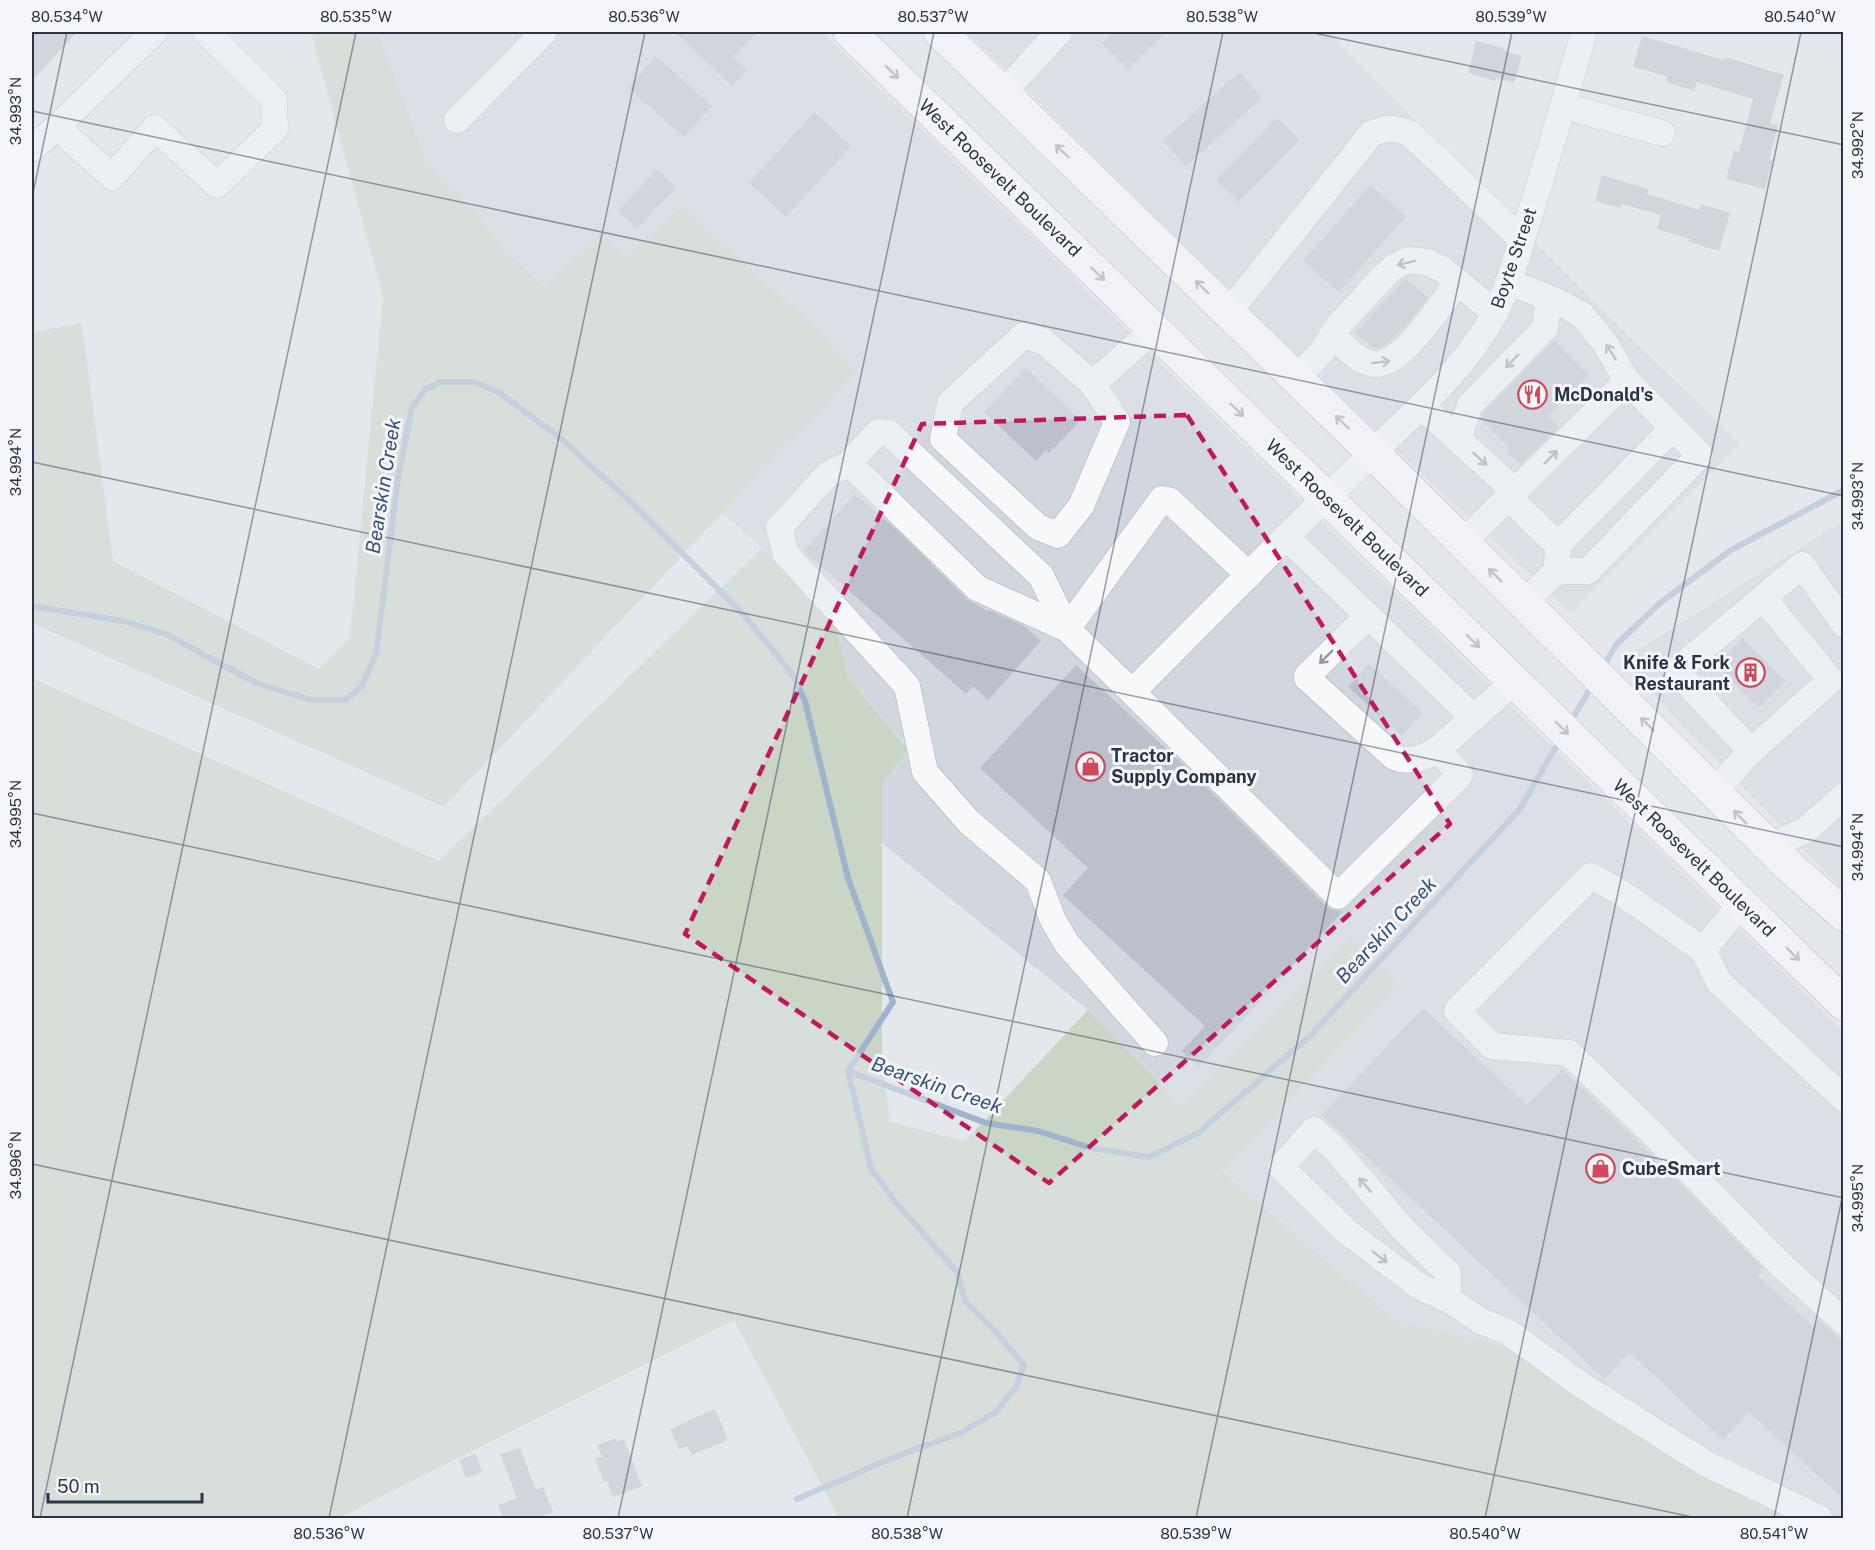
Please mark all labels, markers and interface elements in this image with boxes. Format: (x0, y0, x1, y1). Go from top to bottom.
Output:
text: 80.534°W (31, 8, 103, 25)
text: 80.535°W (320, 8, 392, 25)
text: 80.536°W (608, 8, 680, 25)
text: 80.537°W (897, 8, 969, 25)
text: 80.538°W (1186, 8, 1258, 25)
text: 80.539°W (1475, 8, 1547, 25)
text: 80.540°W (1764, 8, 1836, 25)
one-way arrow (884, 65, 899, 80)
text: 34.993°N (7, 77, 24, 145)
street label: West Roosevelt Boulevard (915, 94, 1086, 261)
text: 34.992°N (1849, 111, 1866, 179)
one-way arrow (1055, 144, 1070, 158)
street label: Boyte Street (1486, 204, 1541, 311)
one-way arrow (1397, 258, 1416, 269)
one-way arrow (1091, 267, 1106, 281)
one-way arrow (1194, 279, 1209, 294)
one-way arrow (1604, 344, 1616, 361)
one-way arrow (1504, 354, 1519, 369)
one-way arrow (1371, 356, 1390, 367)
restaurant icon: McDonald's (1517, 379, 1549, 411)
place label: McDonald's (1554, 384, 1653, 405)
one-way arrow (1230, 403, 1245, 418)
one-way arrow (1334, 415, 1349, 430)
water label: Bearskin Creek (360, 416, 406, 555)
text: 34.994°N (7, 428, 24, 496)
street label: West Roosevelt Boulevard (1262, 434, 1433, 601)
one-way arrow (1543, 450, 1558, 465)
one-way arrow (1473, 452, 1488, 466)
text: 34.993°N (1849, 462, 1866, 530)
one-way arrow (1487, 567, 1502, 582)
one-way arrow (1465, 633, 1480, 648)
one-way arrow (1319, 649, 1333, 664)
place label: Knife & Fork Restaurant (1623, 652, 1731, 694)
building icon: Knife & Fork Restaurant (1735, 657, 1767, 689)
one-way arrow (1639, 717, 1654, 732)
one-way arrow (1554, 721, 1569, 736)
place label: Tractor Supply Company (1111, 745, 1257, 787)
shop icon: Tractor Supply Company (1074, 750, 1106, 782)
street label: West Roosevelt Boulevard (1609, 774, 1780, 941)
text: 34.995°N (7, 780, 24, 848)
one-way arrow (1733, 809, 1748, 824)
text: 34.994°N (1849, 813, 1866, 881)
water label: Bearskin Creek (1331, 872, 1442, 988)
one-way arrow (1785, 947, 1800, 962)
water label: Bearskin Creek (868, 1051, 1006, 1119)
text: 34.996°N (7, 1131, 24, 1199)
shop icon: CubeSmart (1585, 1153, 1617, 1185)
place label: CubeSmart (1622, 1158, 1721, 1179)
text: 34.995°N (1849, 1164, 1866, 1232)
one-way arrow (1358, 1178, 1372, 1193)
one-way arrow (1372, 1251, 1388, 1264)
scale bar (48, 1466, 202, 1504)
text: 50 m (57, 1476, 100, 1497)
text: 80.536°W (293, 1525, 365, 1542)
text: 80.537°W (582, 1525, 654, 1542)
text: 80.538°W (871, 1525, 943, 1542)
text: 80.539°W (1160, 1525, 1232, 1542)
text: 80.540°W (1449, 1525, 1521, 1542)
text: 80.541°W (1740, 1525, 1808, 1542)

